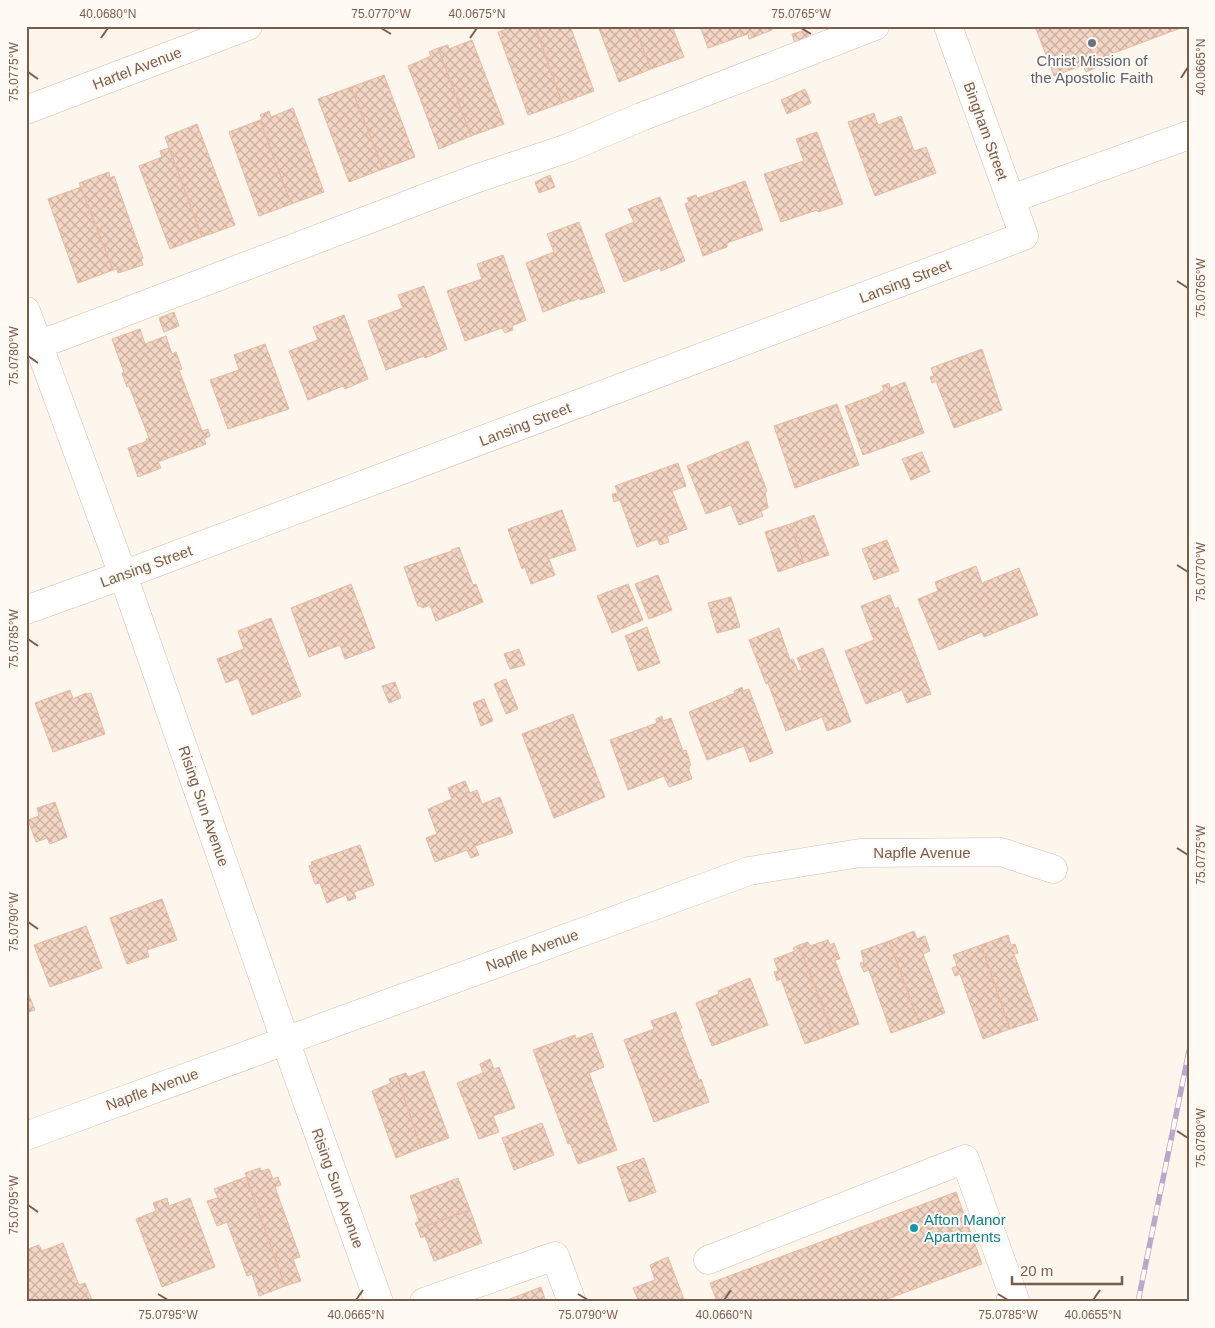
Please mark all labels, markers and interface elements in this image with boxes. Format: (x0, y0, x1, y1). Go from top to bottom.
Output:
text: 40.0680°N (80, 7, 136, 21)
text: 75.0770°W (351, 7, 411, 21)
text: 40.0675°N (449, 7, 505, 21)
text: 75.0765°W (771, 7, 831, 21)
marker: Christ Mission of the Apostolic Faith (1086, 37, 1098, 49)
text: 40.0665°N (1194, 39, 1208, 95)
text: 75.0775°W (7, 42, 21, 102)
street label: Hartel Avenue (90, 43, 184, 93)
place label: Christ Mission of the Apostolic Faith (1031, 52, 1153, 86)
street label: Bingham Street (960, 80, 1012, 183)
street label: Lansing Street (857, 255, 954, 306)
text: 75.0765°W (1194, 258, 1208, 318)
text: 75.0780°W (7, 326, 21, 386)
street label: Lansing Street (477, 398, 574, 449)
street label: Lansing Street (98, 541, 195, 591)
text: 75.0770°W (1194, 542, 1208, 602)
text: 75.0785°W (7, 609, 21, 669)
street label: Rising Sun Avenue (175, 743, 233, 869)
text: 75.0775°W (1194, 825, 1208, 885)
street label: Napfle Avenue (873, 844, 971, 861)
text: 75.0790°W (7, 892, 21, 952)
street label: Napfle Avenue (483, 925, 581, 975)
street label: Napfle Avenue (103, 1064, 201, 1114)
text: 75.0780°W (1194, 1108, 1208, 1168)
street label: Rising Sun Avenue (308, 1126, 368, 1250)
text: 75.0795°W (7, 1175, 21, 1235)
place label: Afton Manor Apartments (924, 1211, 1006, 1245)
marker: Afton Manor Apartments (908, 1222, 920, 1234)
scale bar (1012, 1253, 1122, 1285)
text: 20 m (1020, 1262, 1053, 1279)
text: 75.0795°W (138, 1308, 198, 1322)
text: 40.0665°N (328, 1308, 384, 1322)
text: 75.0790°W (558, 1308, 618, 1322)
text: 40.0660°N (696, 1308, 752, 1322)
text: 75.0785°W (978, 1308, 1038, 1322)
text: 40.0655°N (1065, 1308, 1121, 1322)

